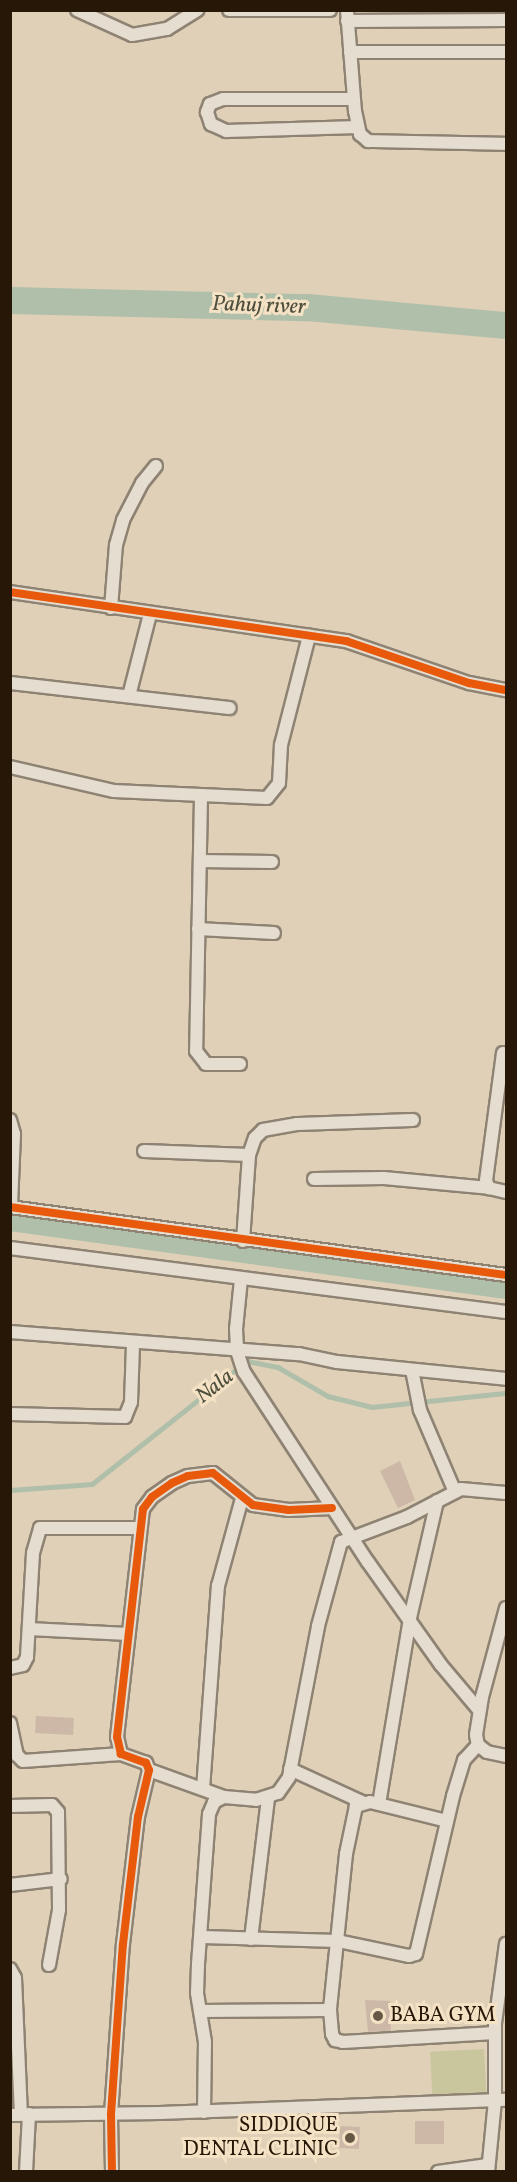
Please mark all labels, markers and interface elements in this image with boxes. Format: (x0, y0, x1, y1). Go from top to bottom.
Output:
water label: Pahuj river (212, 291, 306, 321)
water label: Nala (191, 1364, 239, 1410)
place label: BABA GYM (390, 2003, 496, 2029)
marker: BABA GYM (371, 2009, 385, 2023)
place label: SIDDIQUE DENTAL CLINIC (183, 2113, 338, 2163)
marker: SIDDIQUE DENTAL CLINIC (343, 2131, 357, 2145)

